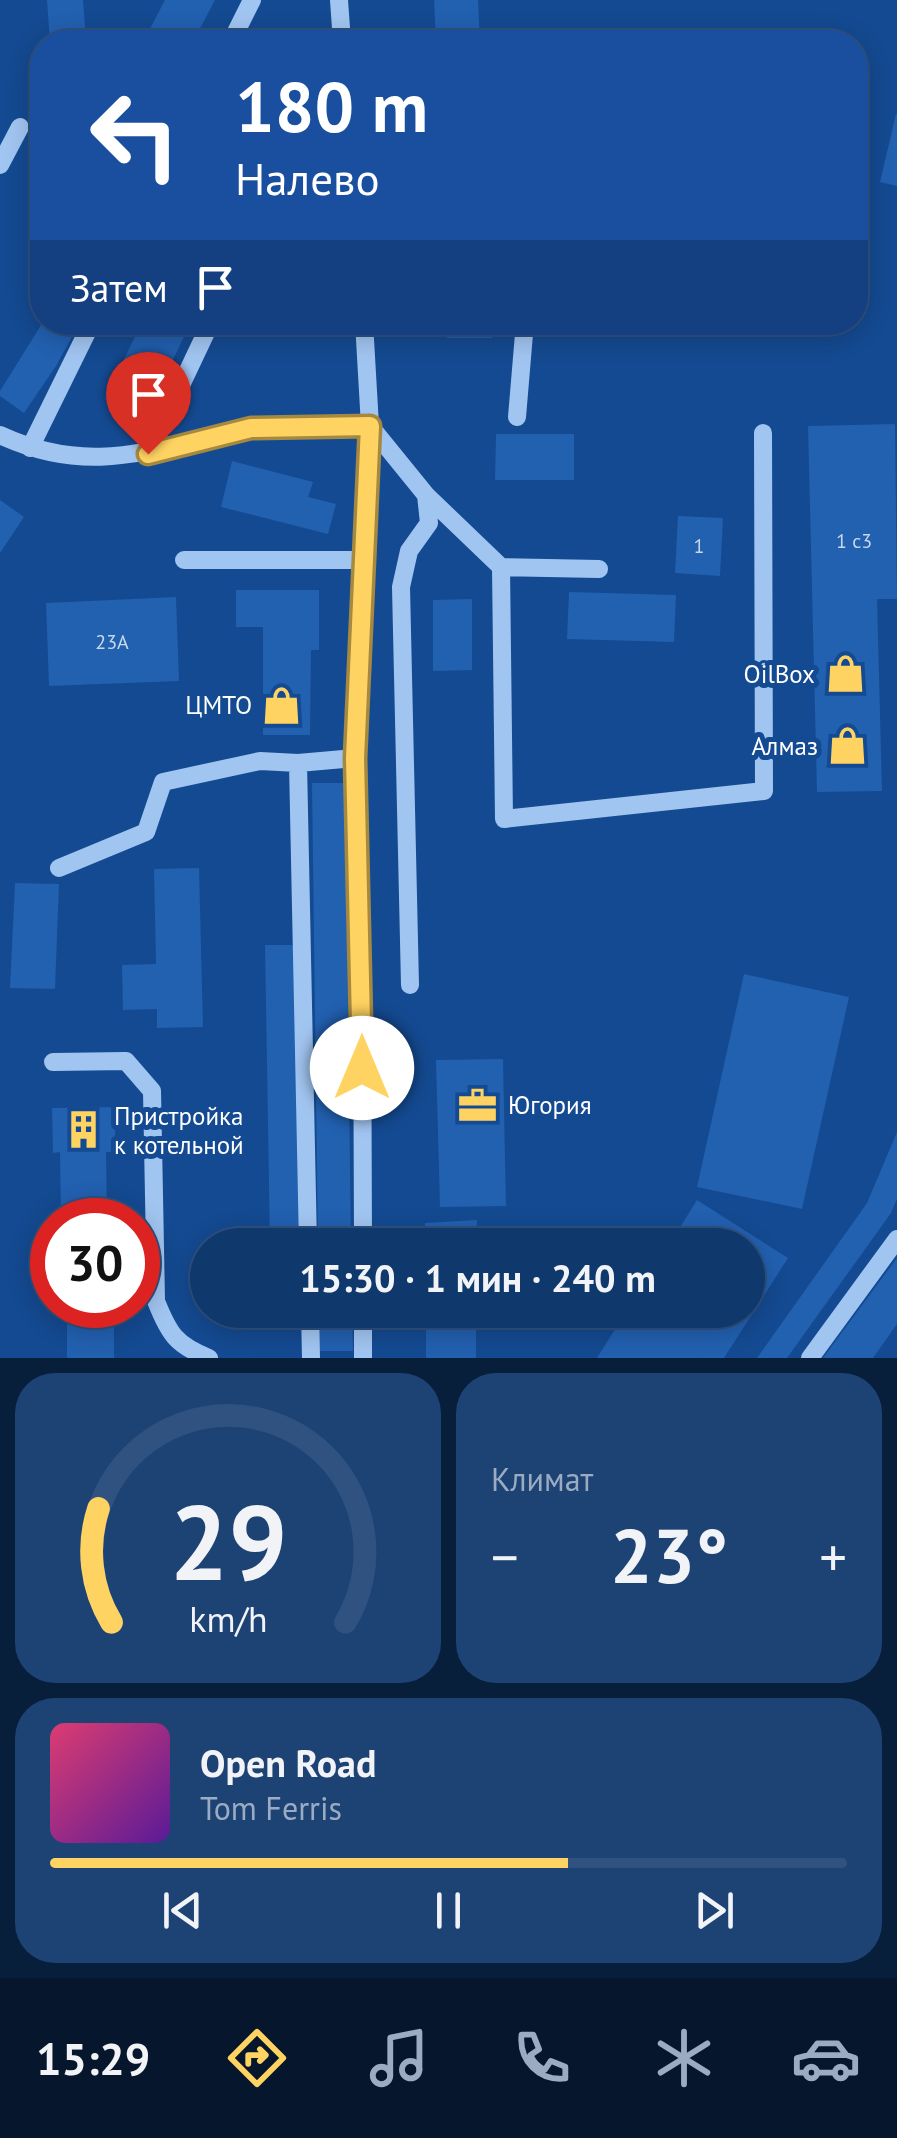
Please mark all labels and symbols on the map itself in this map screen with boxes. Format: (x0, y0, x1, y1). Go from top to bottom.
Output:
pin (106, 352, 191, 455)
house number: 1 с3 (836, 528, 872, 554)
house number: 1 (694, 533, 704, 559)
house number: 23А (95, 629, 129, 655)
shop icon: OilBox (824, 653, 866, 695)
place label: OilBox (744, 658, 815, 690)
shop icon: ЦМТО (261, 684, 303, 726)
place label: ЦМТО (185, 689, 252, 721)
shop icon: Алмаз (827, 725, 869, 767)
place label: Алмаз (751, 730, 818, 762)
position arrow (310, 1016, 414, 1120)
office icon: Югория (457, 1084, 499, 1126)
place label: Югория (508, 1089, 592, 1121)
place label: Пристройка к котельной (114, 1100, 244, 1161)
building icon: Пристройка к котельной (63, 1109, 105, 1151)
speed limit sign: 30 (30, 1198, 160, 1328)

